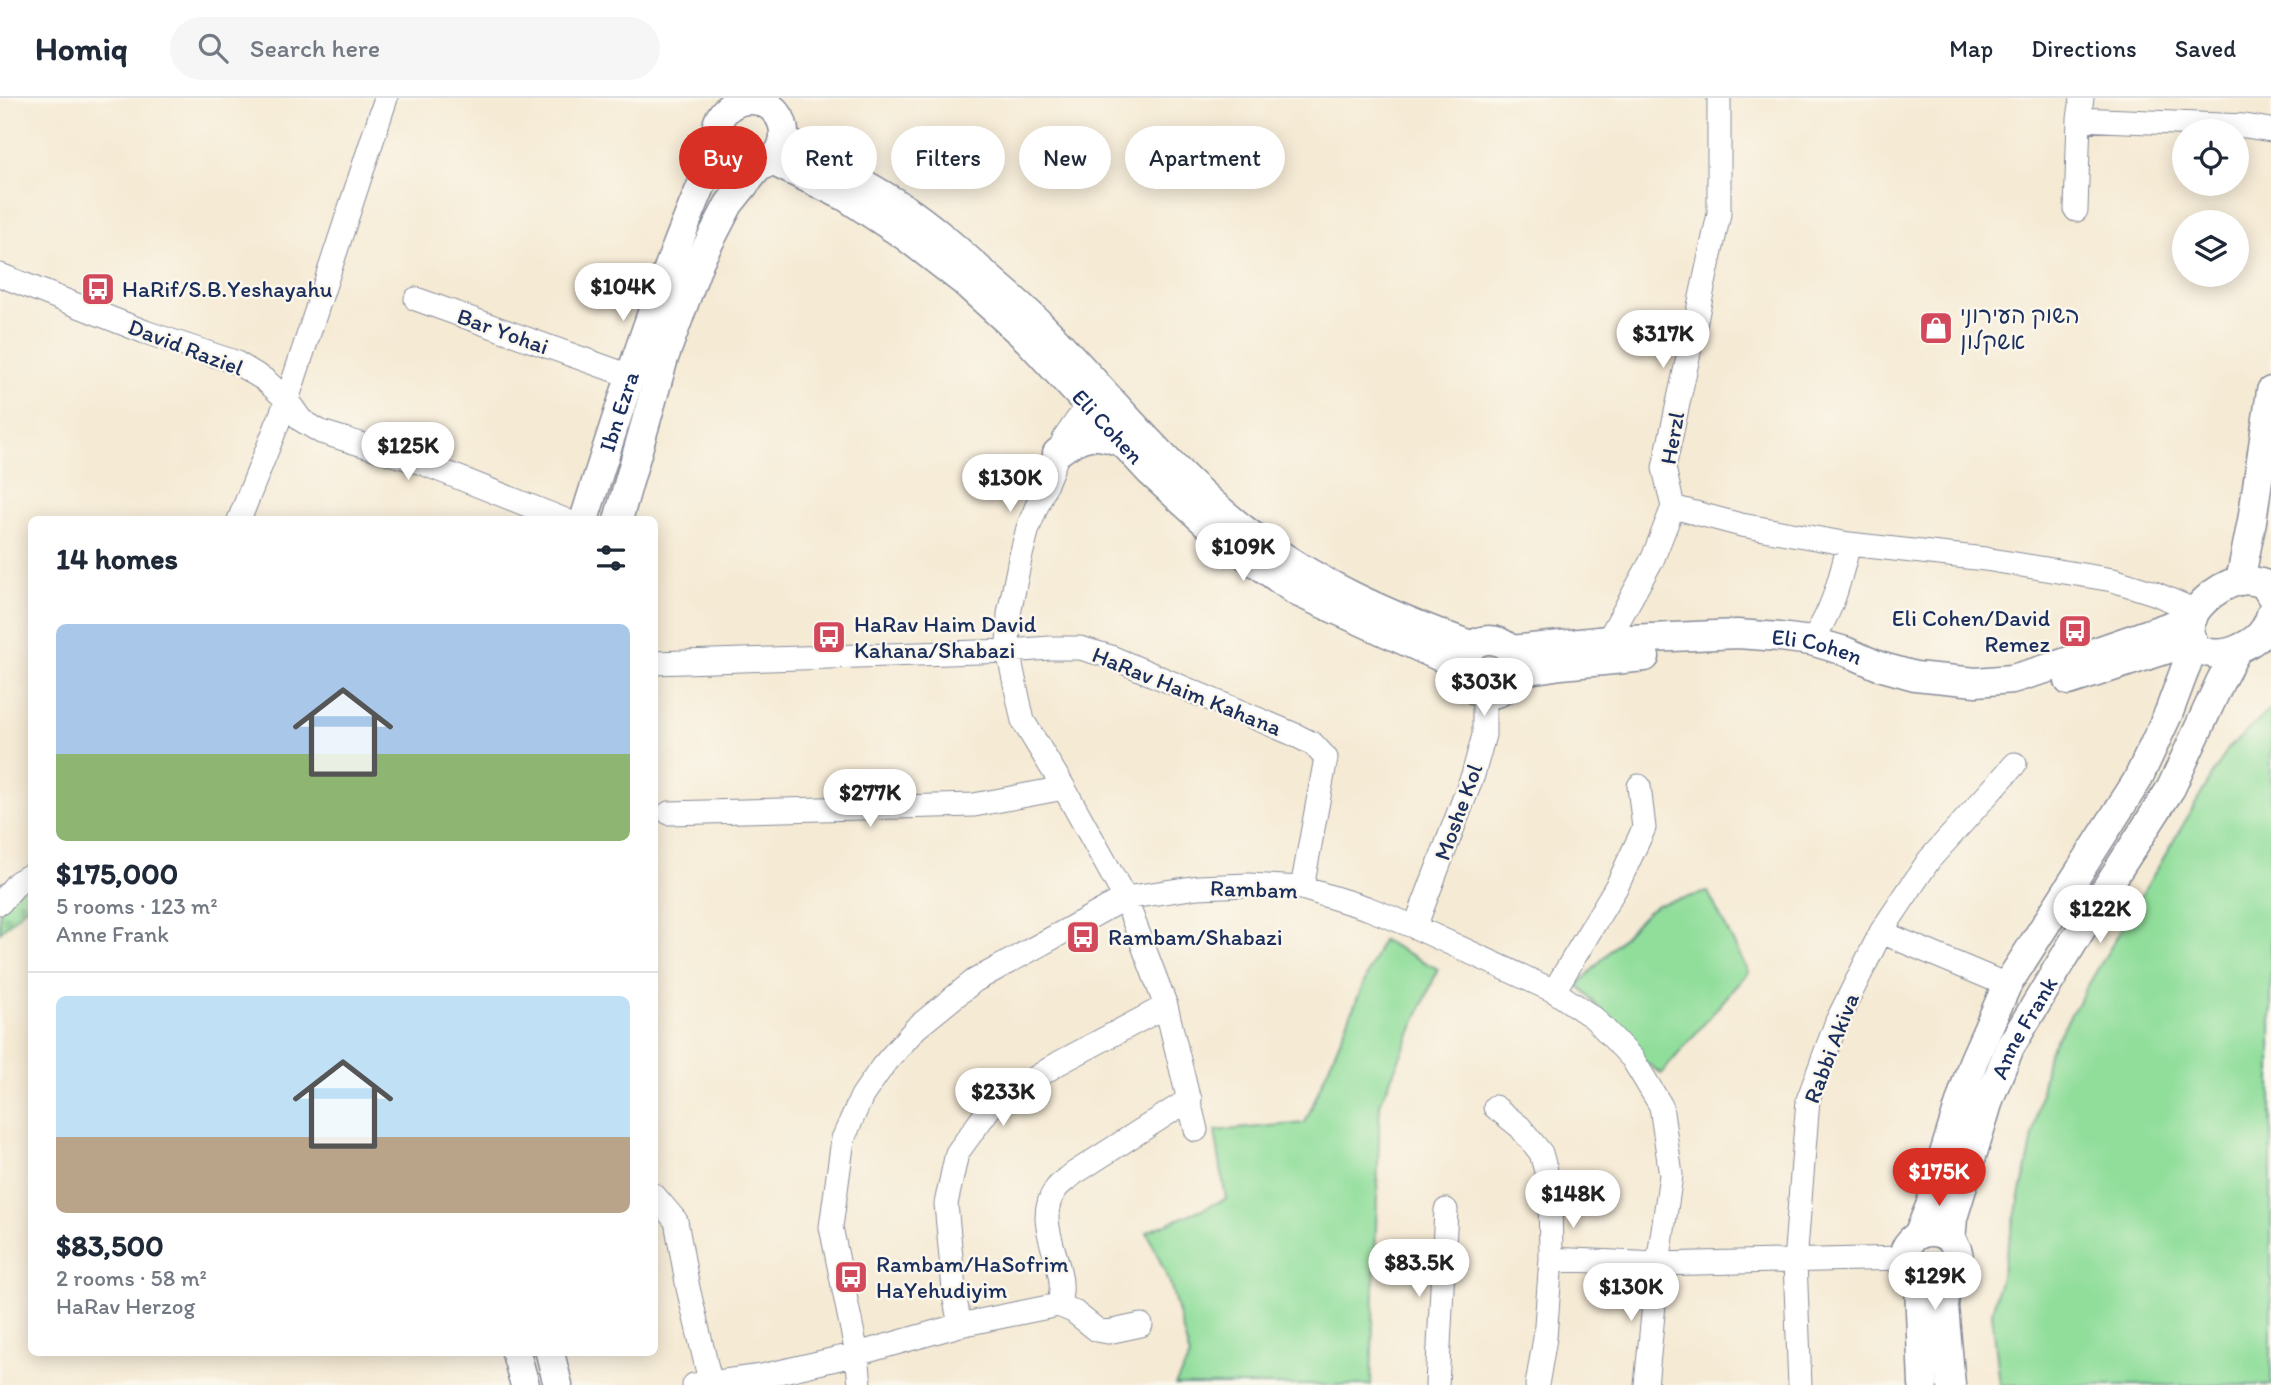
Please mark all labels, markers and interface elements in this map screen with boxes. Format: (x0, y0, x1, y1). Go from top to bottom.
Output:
search box (170, 17, 660, 80)
text: Homiq (35, 29, 128, 68)
icon: search (194, 29, 232, 67)
text: Search here (250, 32, 380, 64)
text: Map (1949, 34, 1993, 63)
text: Directions (2031, 34, 2137, 63)
text: Saved (2175, 34, 2236, 63)
map controls (2172, 119, 2249, 287)
button: locate (2172, 119, 2249, 196)
chip: Buy (679, 126, 767, 189)
chip: Rent (781, 126, 877, 189)
chip: Filters (891, 126, 1005, 189)
chip: New (1019, 126, 1111, 189)
chip: Apartment (1125, 126, 1285, 189)
button: layers (2172, 210, 2249, 287)
pin: $104K (574, 264, 672, 323)
bus stop icon: HaRif/S.B.Yeshayahu (79, 270, 117, 308)
text: $104K (590, 272, 656, 300)
place label: HaRif/S.B.Yeshayahu (122, 275, 333, 303)
place label: השוק העירוני אשקלון (1960, 301, 2080, 356)
street label: Bar Yohai (453, 302, 553, 360)
shop icon: השוק העירוני אשקלון (1917, 309, 1955, 347)
pin: $317K (1614, 310, 1712, 370)
street label: David Raziel (124, 312, 248, 382)
text: $317K (1633, 319, 1693, 347)
street label: Ibn Ezra (593, 368, 645, 455)
street label: Eli Cohen (1066, 383, 1150, 470)
street label: Herzl (1654, 409, 1690, 467)
pin: $125K (359, 422, 457, 482)
text: $125K (377, 431, 439, 459)
pin: $130K (961, 454, 1059, 514)
text: $130K (978, 463, 1042, 491)
pin: $109K (1194, 524, 1292, 583)
text: $109K (1211, 532, 1275, 560)
icon: filters (592, 539, 630, 577)
text: 14 homes (56, 540, 178, 577)
place label: Eli Cohen/David Remez (1892, 604, 2051, 658)
place label: HaRav Haim David Kahana/Shabazi (854, 610, 1037, 664)
bus stop icon: Eli Cohen/David Remez (2056, 612, 2094, 650)
bus stop icon: HaRav Haim David Kahana/Shabazi (810, 618, 848, 656)
street label: Eli Cohen (1771, 622, 1867, 671)
street label: HaRav Haim Kahana (1088, 640, 1286, 742)
pin: $303K (1435, 658, 1533, 718)
text: $303K (1451, 667, 1517, 695)
icon: home (280, 669, 406, 795)
street label: Moshe Kol (1428, 760, 1489, 864)
pin: $277K (821, 770, 919, 829)
text: $277K (839, 778, 901, 806)
text: $175,000 (56, 855, 178, 892)
street label: Rambam (1210, 873, 1298, 905)
pin: $122K (2051, 886, 2149, 945)
text: 5 rooms · 123 m² (56, 892, 218, 920)
text: $122K (2069, 894, 2131, 922)
bus stop icon: Rambam/Shabazi (1064, 918, 1102, 956)
text: Anne Frank (56, 920, 169, 948)
place label: Rambam/Shabazi (1108, 923, 1283, 951)
street label: Anne Frank (1985, 971, 2064, 1083)
street label: Rabbi Akiva (1797, 989, 1865, 1107)
icon: home (280, 1041, 406, 1167)
pin: $233K (954, 1068, 1052, 1128)
text: $233K (971, 1077, 1035, 1105)
pin: $175K (1890, 1148, 1988, 1208)
text: $175K (1909, 1157, 1969, 1185)
pin: $148K (1524, 1170, 1622, 1230)
text: $148K (1541, 1179, 1605, 1207)
text: $83,500 (56, 1227, 164, 1264)
pin: $83.5K (1362, 1240, 1476, 1299)
text: $83.5K (1384, 1248, 1454, 1276)
place label: Rambam/HaSofrim HaYehudiyim (876, 1250, 1069, 1304)
pin: $129K (1886, 1252, 1984, 1312)
bus stop icon: Rambam/HaSofrim HaYehudiyim (832, 1258, 870, 1296)
text: $129K (1904, 1261, 1966, 1289)
text: 2 rooms · 58 m² (56, 1264, 207, 1292)
pin: $130K (1582, 1264, 1680, 1323)
text: $130K (1599, 1272, 1663, 1300)
text: HaRav Herzog (56, 1292, 195, 1320)

